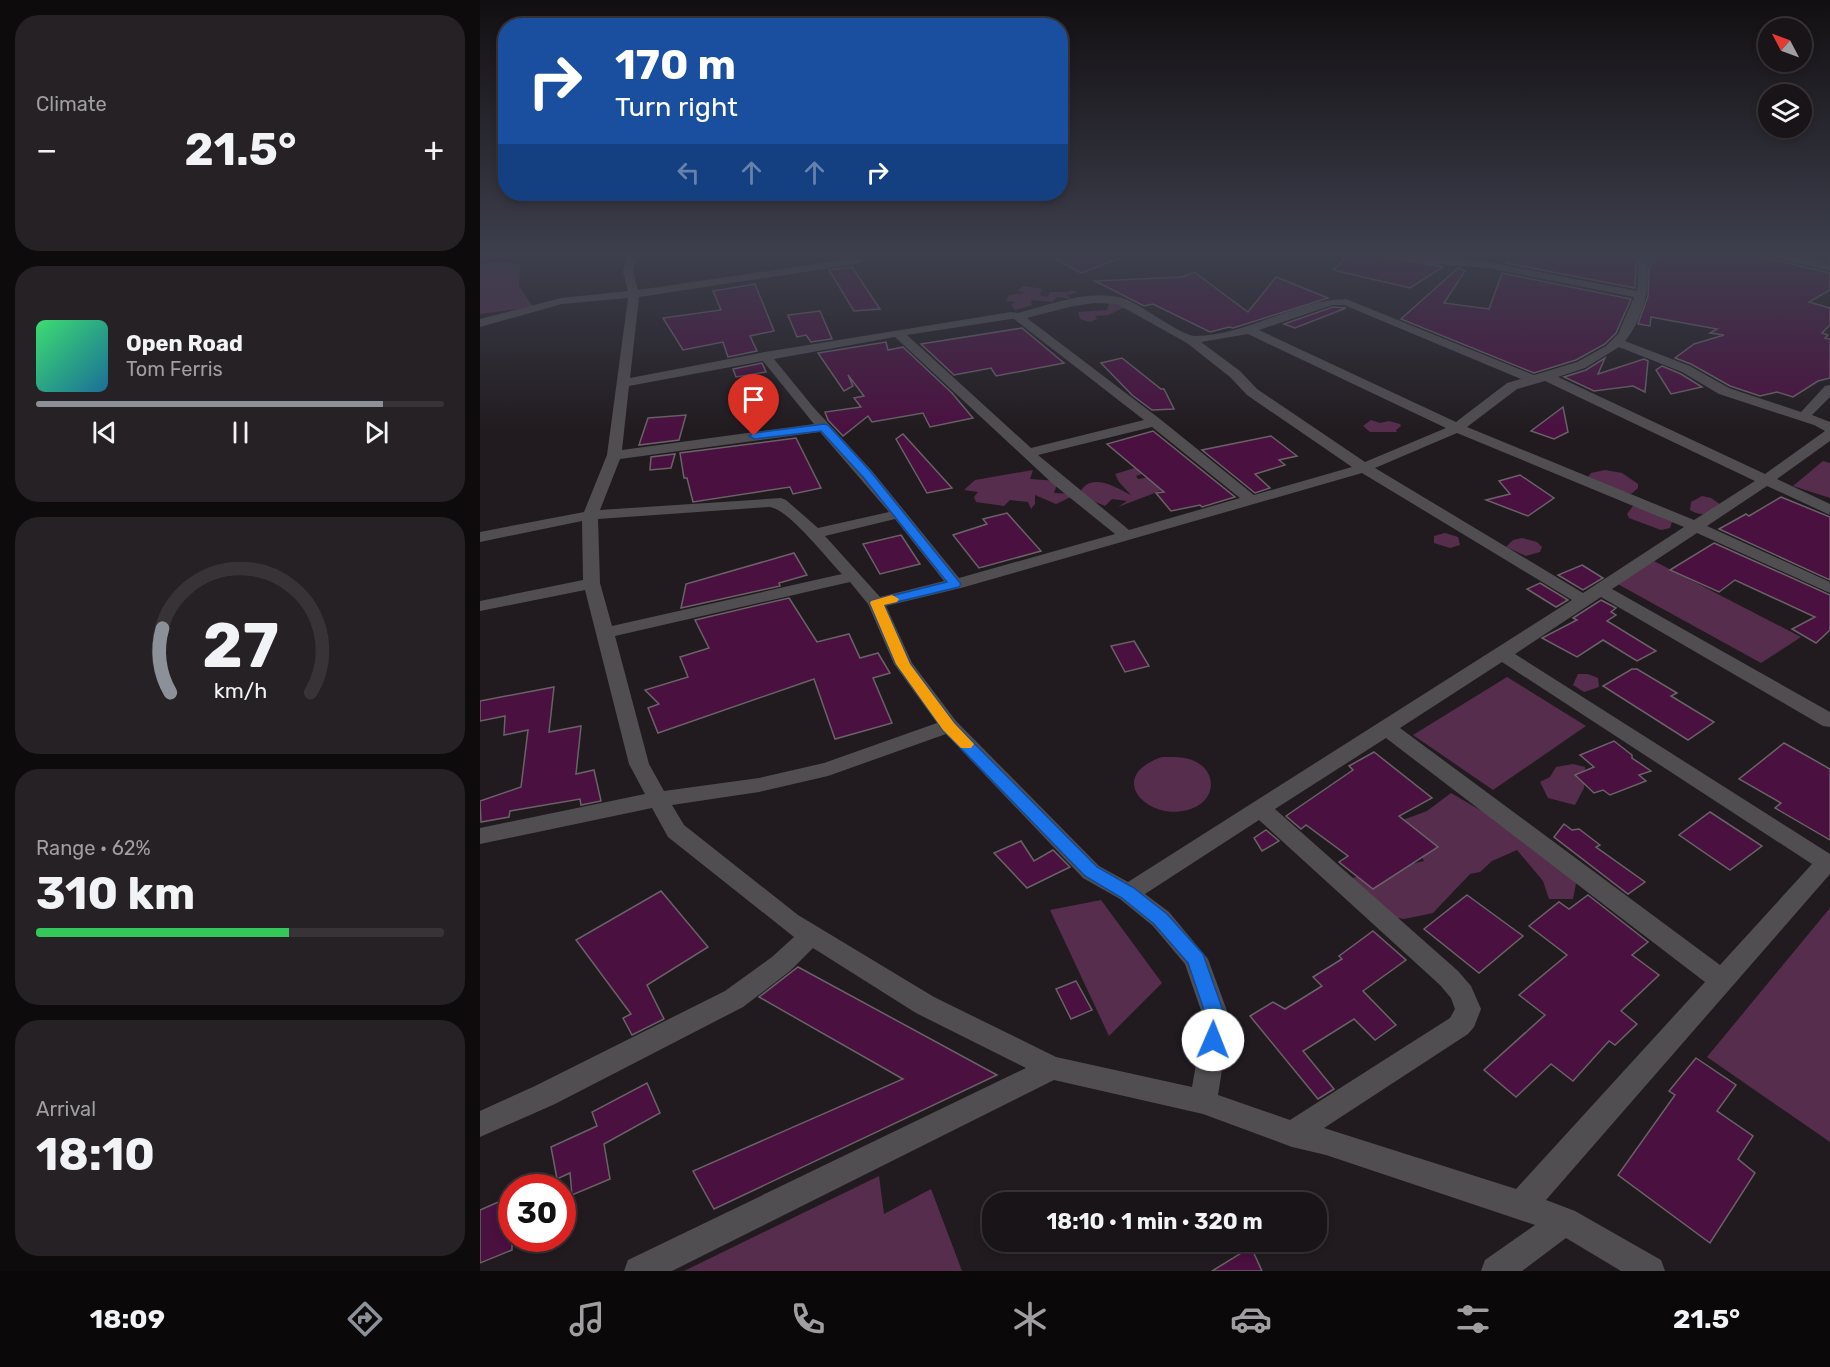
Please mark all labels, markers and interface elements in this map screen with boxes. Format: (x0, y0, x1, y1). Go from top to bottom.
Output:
north arrow (1758, 18, 1812, 72)
map controls (1758, 18, 1812, 138)
text: 170 m (615, 40, 736, 90)
icon: right (516, 42, 594, 120)
button: layers (1758, 84, 1812, 138)
text: Turn right (615, 91, 738, 123)
text: Climate (36, 92, 107, 116)
text: 21.5° (184, 123, 296, 176)
text: − (36, 130, 57, 169)
text: + (423, 130, 444, 169)
icon: left (672, 156, 705, 189)
icon: ahead (735, 156, 768, 189)
icon: ahead (798, 156, 831, 189)
icon: right (861, 156, 894, 189)
text: Open Road (126, 330, 243, 357)
text: Tom Ferris (126, 357, 223, 381)
pin (728, 374, 779, 436)
icon: arrive (737, 383, 770, 416)
icon: previous (88, 416, 121, 449)
icon: pause (224, 416, 257, 449)
icon: next (360, 416, 393, 449)
text: 27 (202, 609, 278, 683)
text: km/h (213, 678, 267, 703)
text: Range · 62% (36, 836, 151, 860)
text: 310 km (36, 867, 195, 920)
position arrow (1181, 1008, 1245, 1072)
text: Arrival (36, 1097, 96, 1121)
text: 18:10 (36, 1128, 155, 1181)
speed limit sign: 30 (498, 1174, 576, 1252)
text: 18:10 · 1 min · 320 m (1046, 1208, 1263, 1235)
icon: directions (344, 1298, 386, 1340)
icon: music (566, 1298, 608, 1340)
icon: phone (787, 1298, 829, 1340)
icon: climate (1009, 1298, 1051, 1340)
icon: car (1230, 1298, 1272, 1340)
icon: filters (1452, 1298, 1494, 1340)
text: 18:09 (90, 1303, 165, 1335)
text: 21.5° (1673, 1303, 1740, 1335)

